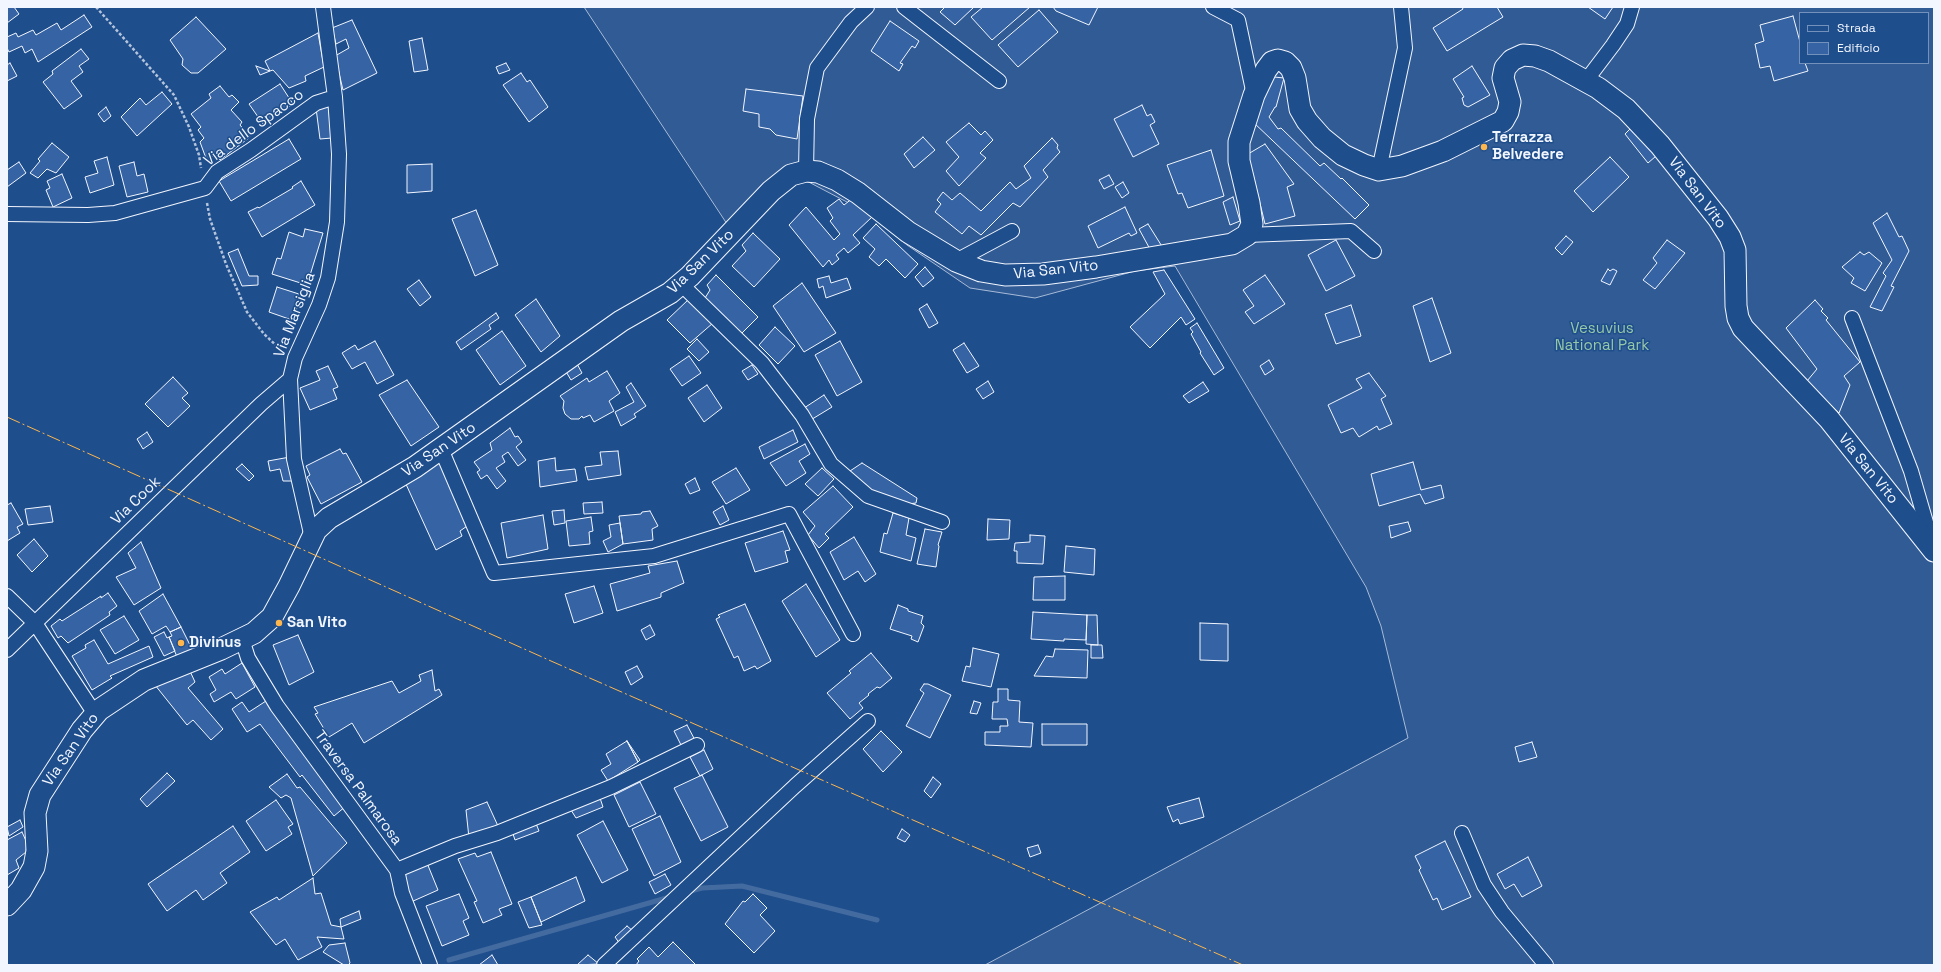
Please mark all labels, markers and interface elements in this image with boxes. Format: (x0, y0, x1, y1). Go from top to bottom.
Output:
legend (1799, 12, 1929, 64)
text: Strada (1837, 20, 1876, 36)
text: Edificio (1837, 40, 1880, 56)
street label: Via dello Spacco (201, 86, 307, 170)
place label: Terrazza Belvedere (1492, 129, 1564, 164)
marker: Terrazza Belvedere (1479, 142, 1489, 152)
street label: Via San Vito (1664, 154, 1730, 232)
street label: Via San Vito (664, 226, 738, 298)
street label: Via San Vito (1013, 257, 1099, 283)
street label: Via Marsiglia (271, 270, 319, 360)
park label: Vesuvius National Park (1555, 320, 1649, 355)
street label: Via San Vito (399, 419, 479, 481)
street label: Via San Vito (1834, 430, 1902, 508)
street label: Via Cook (108, 473, 164, 529)
place label: San Vito (287, 614, 347, 632)
marker: San Vito (274, 618, 284, 628)
place label: Divinus (189, 634, 241, 652)
marker: Divinus (176, 638, 186, 648)
street label: Via San Vito (39, 710, 103, 790)
street label: Traversa Palmarosa (310, 727, 406, 849)

